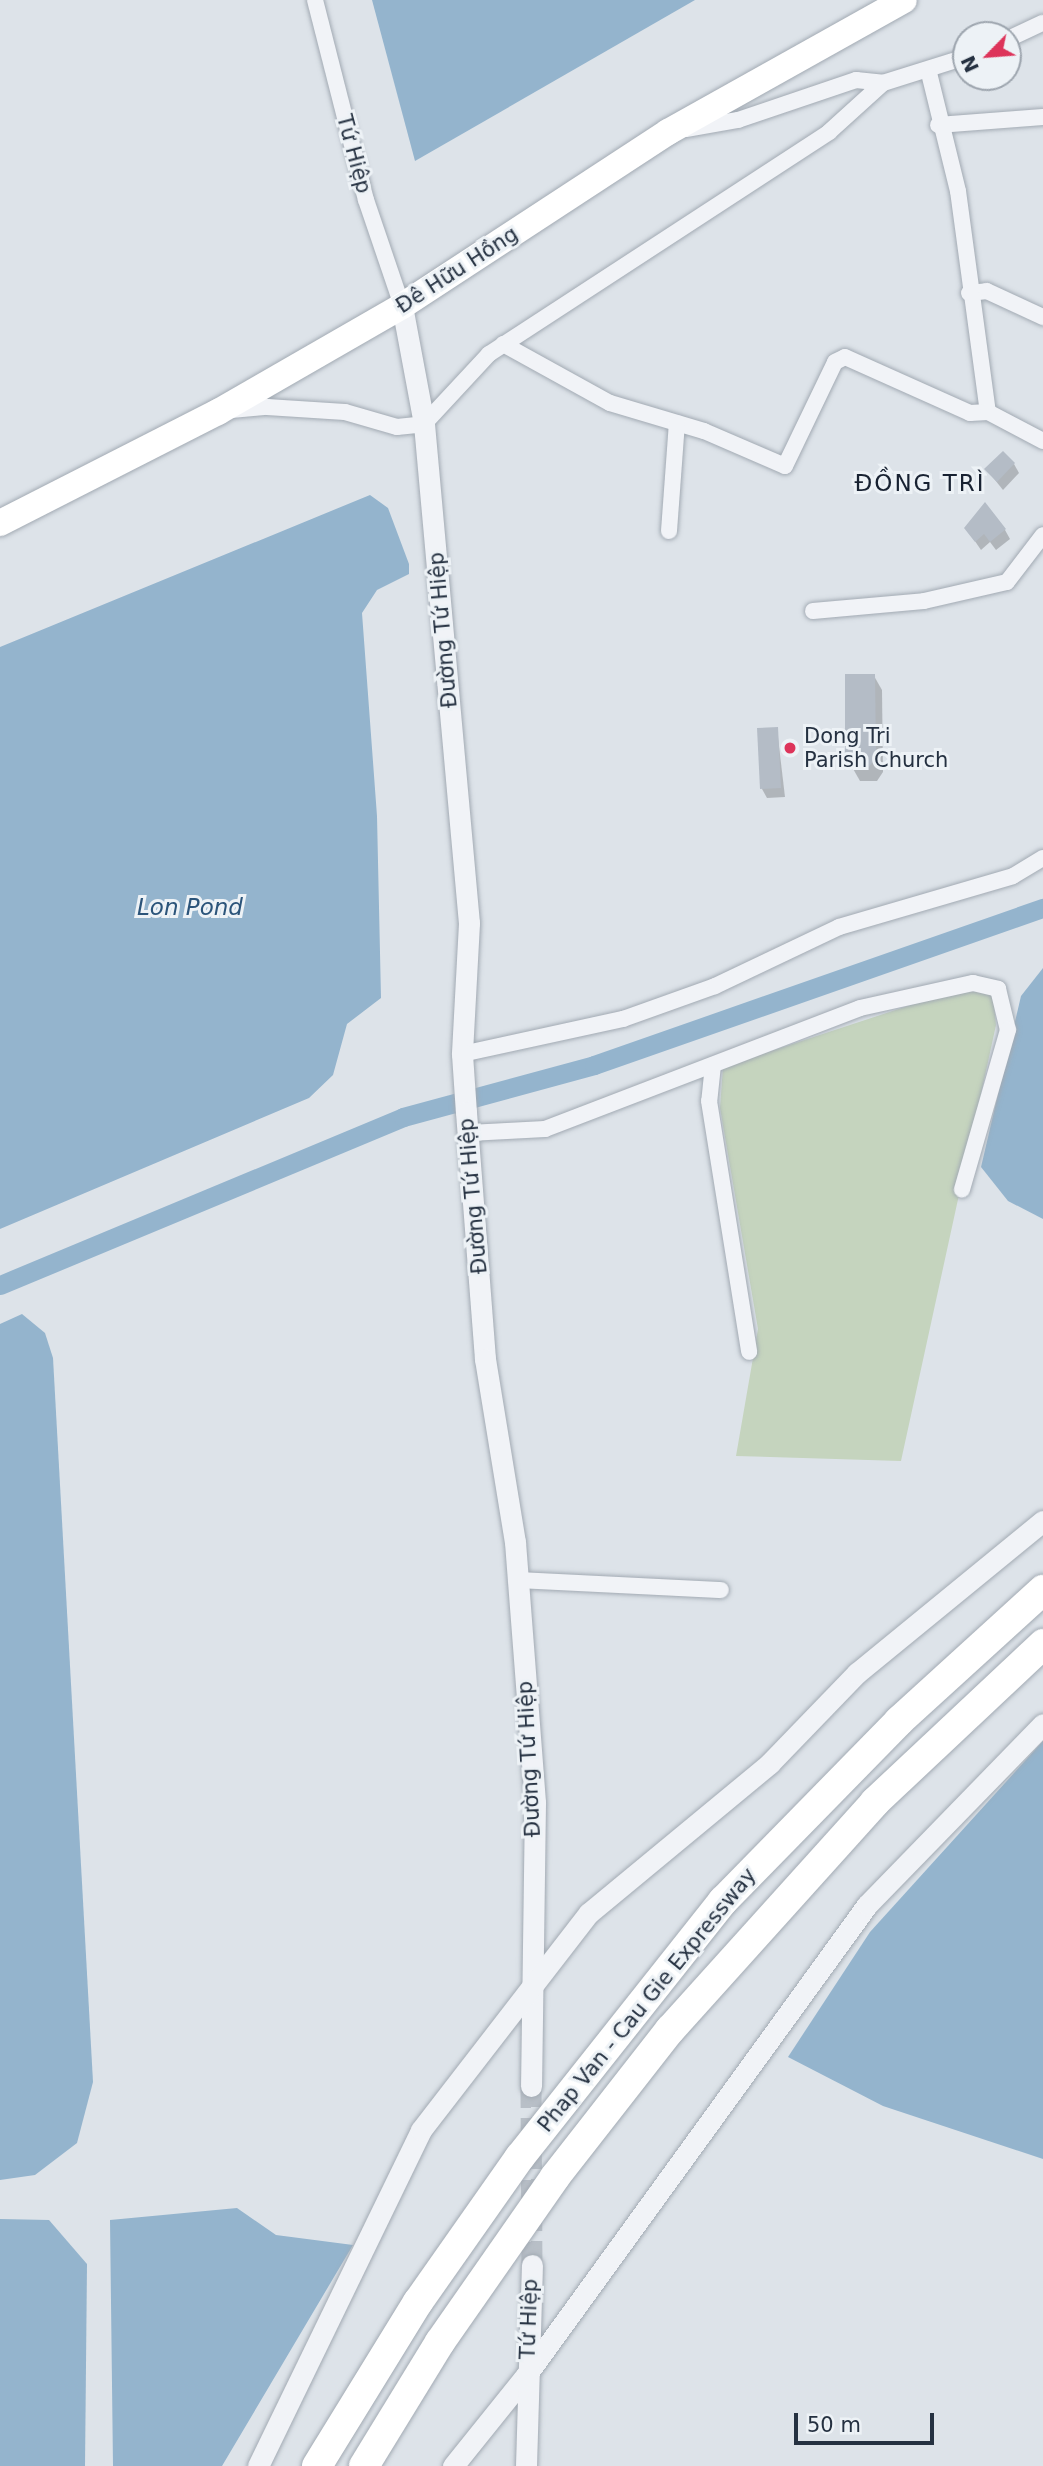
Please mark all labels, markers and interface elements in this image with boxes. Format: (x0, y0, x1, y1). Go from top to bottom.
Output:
north arrow (952, 21, 1022, 91)
text: N (956, 52, 983, 76)
street label: Tứ Hiệp (331, 112, 377, 196)
street label: Đê Hữu Hồng (391, 221, 523, 319)
district label: ĐỒNG TRÌ (855, 469, 985, 497)
street label: Đường Tứ Hiệp (424, 551, 462, 709)
place label: Dong Tri Parish Church (804, 723, 948, 773)
marker: Dong Tri Parish Church (782, 740, 798, 756)
water label: Lon Pond (137, 893, 243, 921)
street label: Đường Tứ Hiệp (454, 1117, 492, 1275)
street label: Đường Tứ Hiệp (512, 1680, 546, 1838)
street label: Phap Van - Cau Gie Expressway (533, 1863, 761, 2137)
street label: Tứ Hiệp (515, 2278, 543, 2360)
scale bar (798, 2400, 938, 2444)
text: 50 m (807, 2413, 861, 2437)

